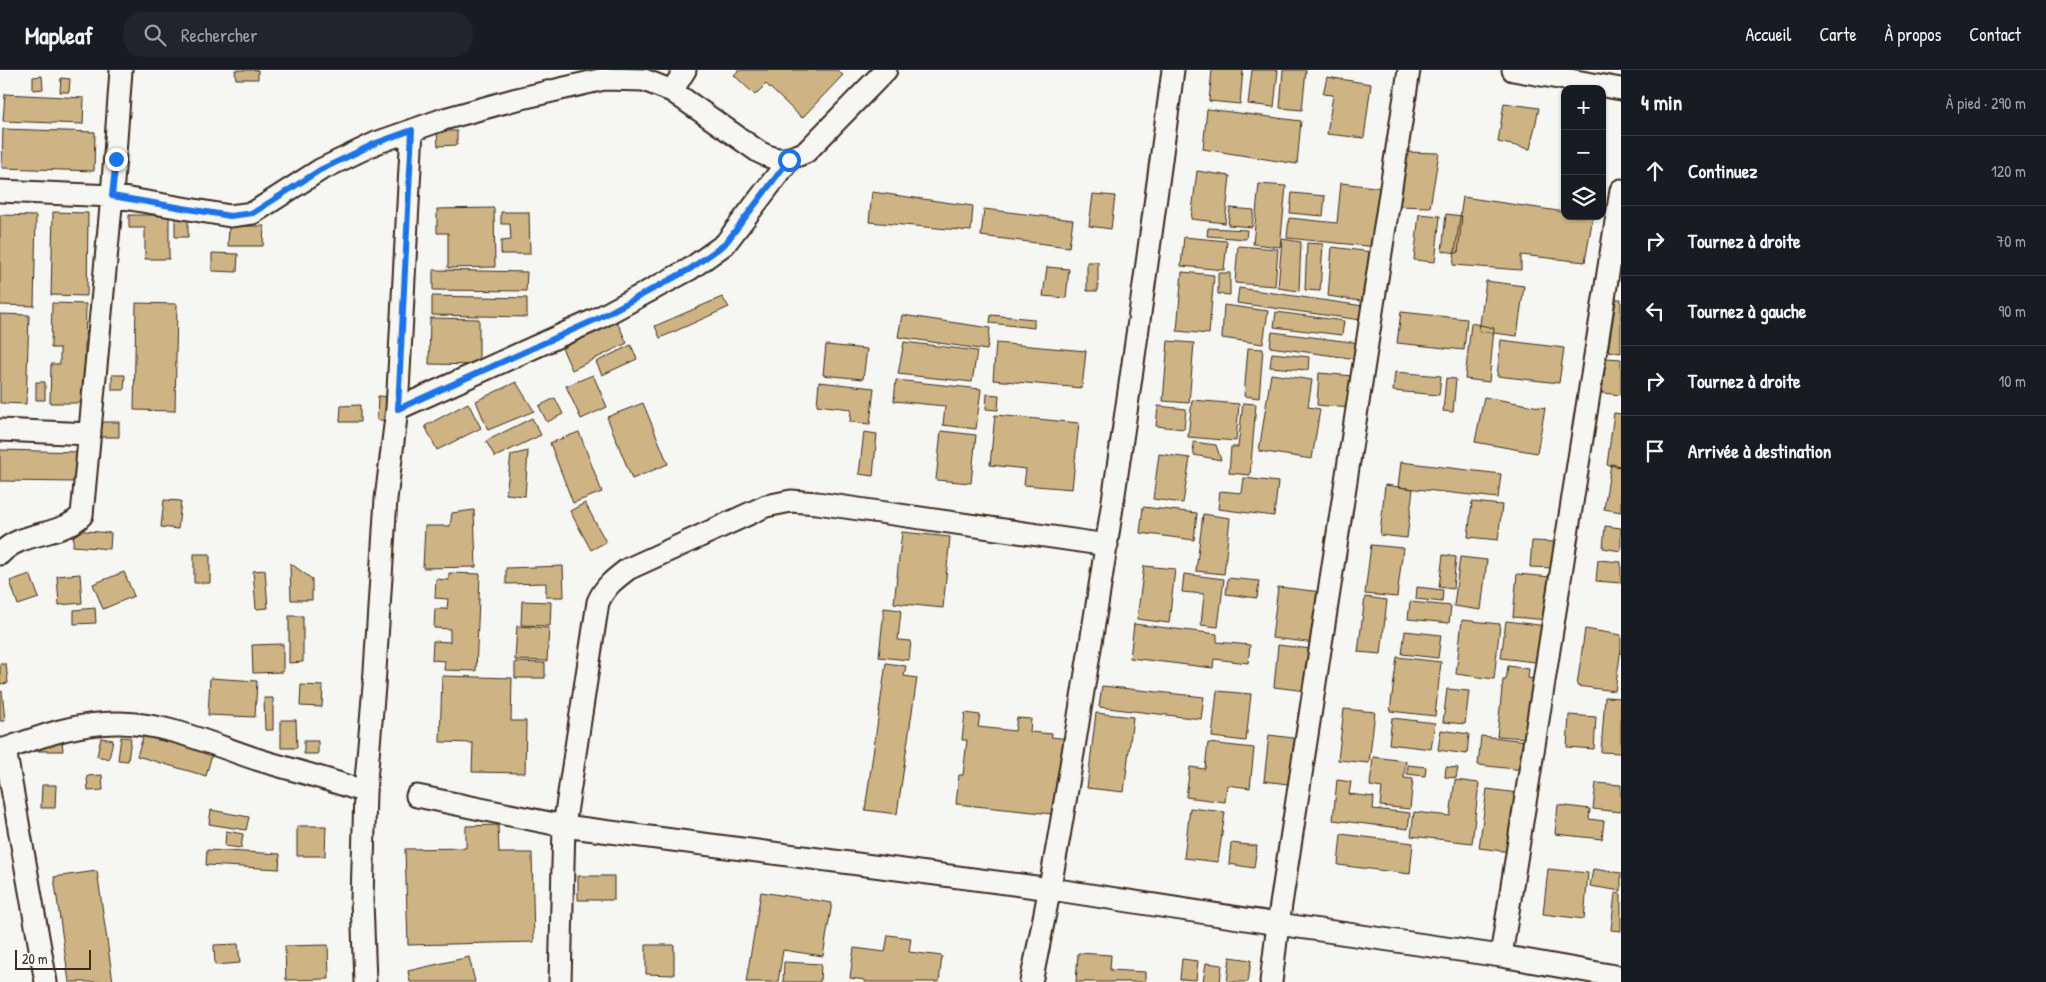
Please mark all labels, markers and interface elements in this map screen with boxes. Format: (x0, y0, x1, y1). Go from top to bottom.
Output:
search box (123, 12, 473, 57)
text: Mapleaf (25, 19, 93, 51)
icon: search (141, 21, 169, 49)
text: Rechercher (181, 22, 258, 48)
text: Accueil (1745, 22, 1791, 47)
text: Carte (1819, 22, 1857, 47)
text: À propos (1885, 22, 1941, 47)
text: Contact (1969, 22, 2021, 47)
map controls (1561, 85, 1606, 220)
button: + (1561, 85, 1606, 130)
text: 4 min (1641, 88, 1682, 117)
text: À pied · 290 m (1946, 92, 2026, 114)
button: − (1561, 130, 1606, 175)
route end (105, 148, 128, 171)
route start (778, 149, 801, 172)
icon: ahead (1641, 157, 1669, 185)
text: Continuez (1688, 158, 1757, 184)
text: 120 m (1991, 160, 2026, 182)
button: layers (1561, 175, 1606, 220)
icon: right (1641, 227, 1669, 255)
text: Tournez à droite (1688, 228, 1801, 254)
text: 70 m (1996, 230, 2026, 252)
icon: left (1641, 297, 1669, 325)
text: Tournez à gauche (1688, 298, 1806, 324)
text: 90 m (1998, 300, 2026, 322)
icon: right (1641, 367, 1669, 395)
text: Tournez à droite (1688, 368, 1801, 394)
text: 10 m (1998, 370, 2026, 392)
icon: arrive (1641, 437, 1669, 465)
text: Arrivée à destination (1688, 438, 1831, 464)
scale bar (15, 947, 91, 970)
text: 20 m (22, 949, 48, 968)

